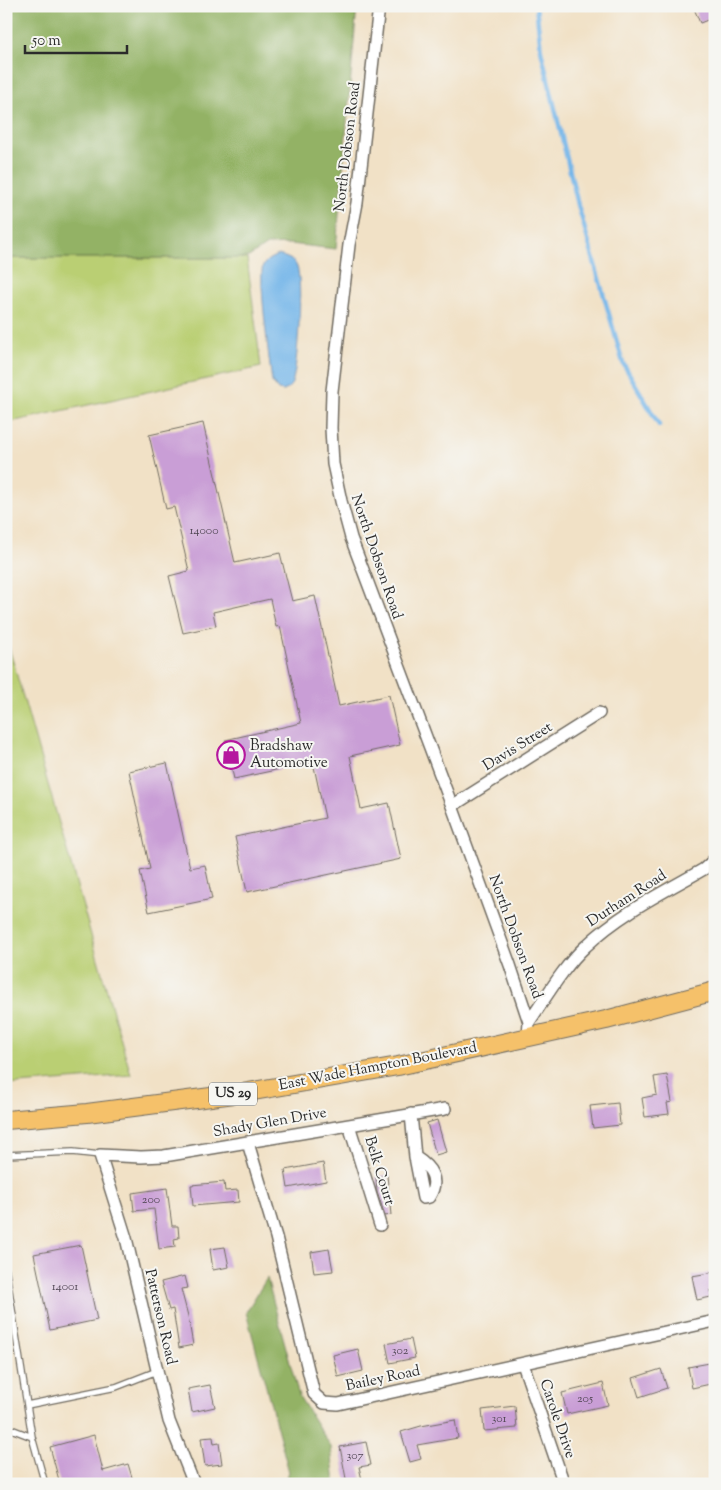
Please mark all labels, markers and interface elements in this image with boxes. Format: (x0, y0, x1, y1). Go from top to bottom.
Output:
scale bar (25, 22, 128, 54)
text: 50 m (31, 31, 61, 52)
street label: North Dobson Road (330, 80, 366, 213)
street label: North Dobson Road (345, 492, 407, 623)
house number: 14000 (189, 522, 219, 540)
street label: Davis Street (479, 717, 557, 777)
place label: Bradshaw Automotive (250, 736, 328, 774)
shop icon: Bradshaw Automotive (216, 740, 246, 770)
street label: Durham Road (583, 865, 671, 933)
street label: North Dobson Road (483, 872, 547, 1003)
street label: East Wade Hampton Boulevard (277, 1037, 479, 1097)
road number: US 29 (209, 1082, 257, 1106)
street label: Shady Glen Drive (212, 1103, 328, 1143)
street label: Belk Court (359, 1134, 399, 1208)
house number: 200 (142, 1191, 160, 1209)
street label: Patterson Road (139, 1267, 181, 1368)
house number: 14001 (52, 1278, 78, 1296)
house number: 302 (392, 1342, 409, 1360)
street label: Bailey Road (344, 1361, 423, 1397)
street label: Carole Drive (534, 1377, 580, 1461)
house number: 205 (577, 1390, 593, 1408)
house number: 301 (491, 1410, 507, 1428)
house number: 307 (346, 1447, 364, 1465)

